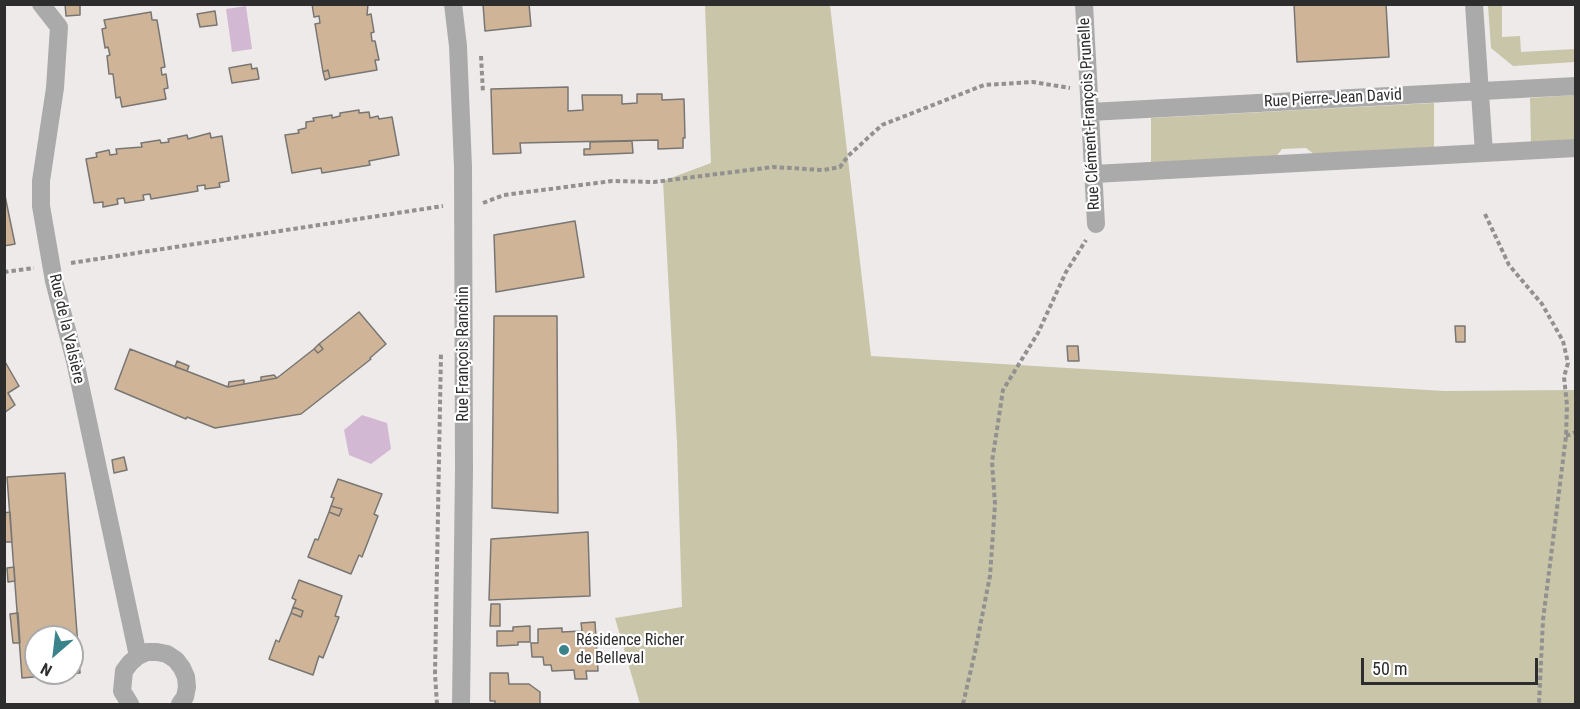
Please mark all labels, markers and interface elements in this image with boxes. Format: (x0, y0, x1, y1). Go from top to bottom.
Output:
street label: Rue Clément-François Prunelle (1075, 17, 1105, 211)
street label: Rue Pierre-Jean David (1264, 86, 1402, 112)
street label: Rue de la Valsière (44, 272, 88, 386)
street label: Rue François Ranchin (454, 286, 474, 422)
north arrow (24, 625, 84, 685)
place label: Résidence Richer de Belleval (576, 631, 684, 669)
marker: Résidence Richer de Belleval (557, 643, 571, 657)
scale bar (1364, 646, 1541, 684)
text: 50 m (1372, 658, 1407, 679)
text: N (37, 659, 55, 680)

